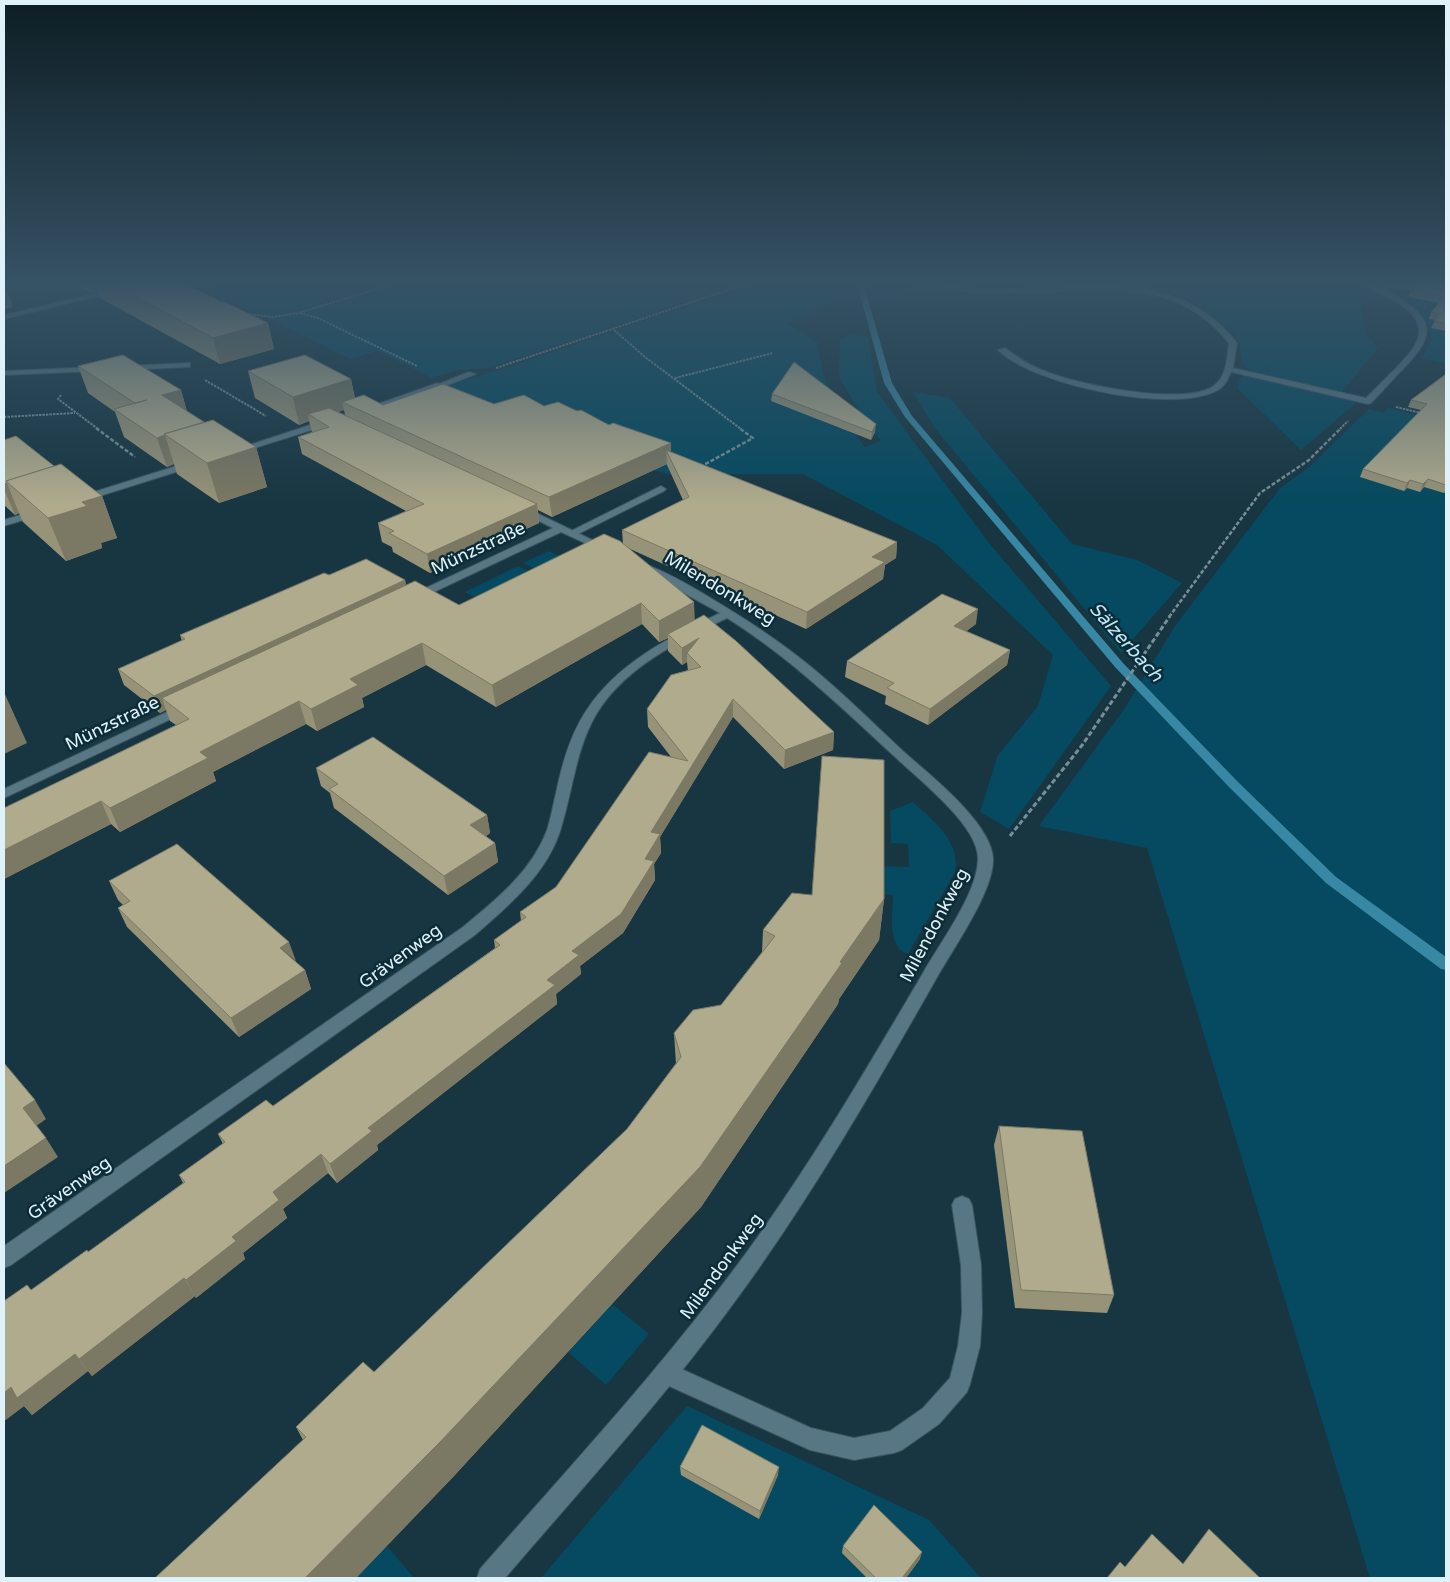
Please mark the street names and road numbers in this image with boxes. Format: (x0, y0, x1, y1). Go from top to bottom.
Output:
street label: Münzstraße (427, 517, 529, 579)
street label: Milendonkweg (660, 546, 780, 630)
street label: Münzstraße (62, 691, 162, 755)
street label: Milendonkweg (895, 864, 973, 986)
street label: Grävenweg (354, 919, 446, 993)
street label: Grävenweg (23, 1151, 115, 1225)
street label: Milendonkweg (675, 1209, 767, 1323)

